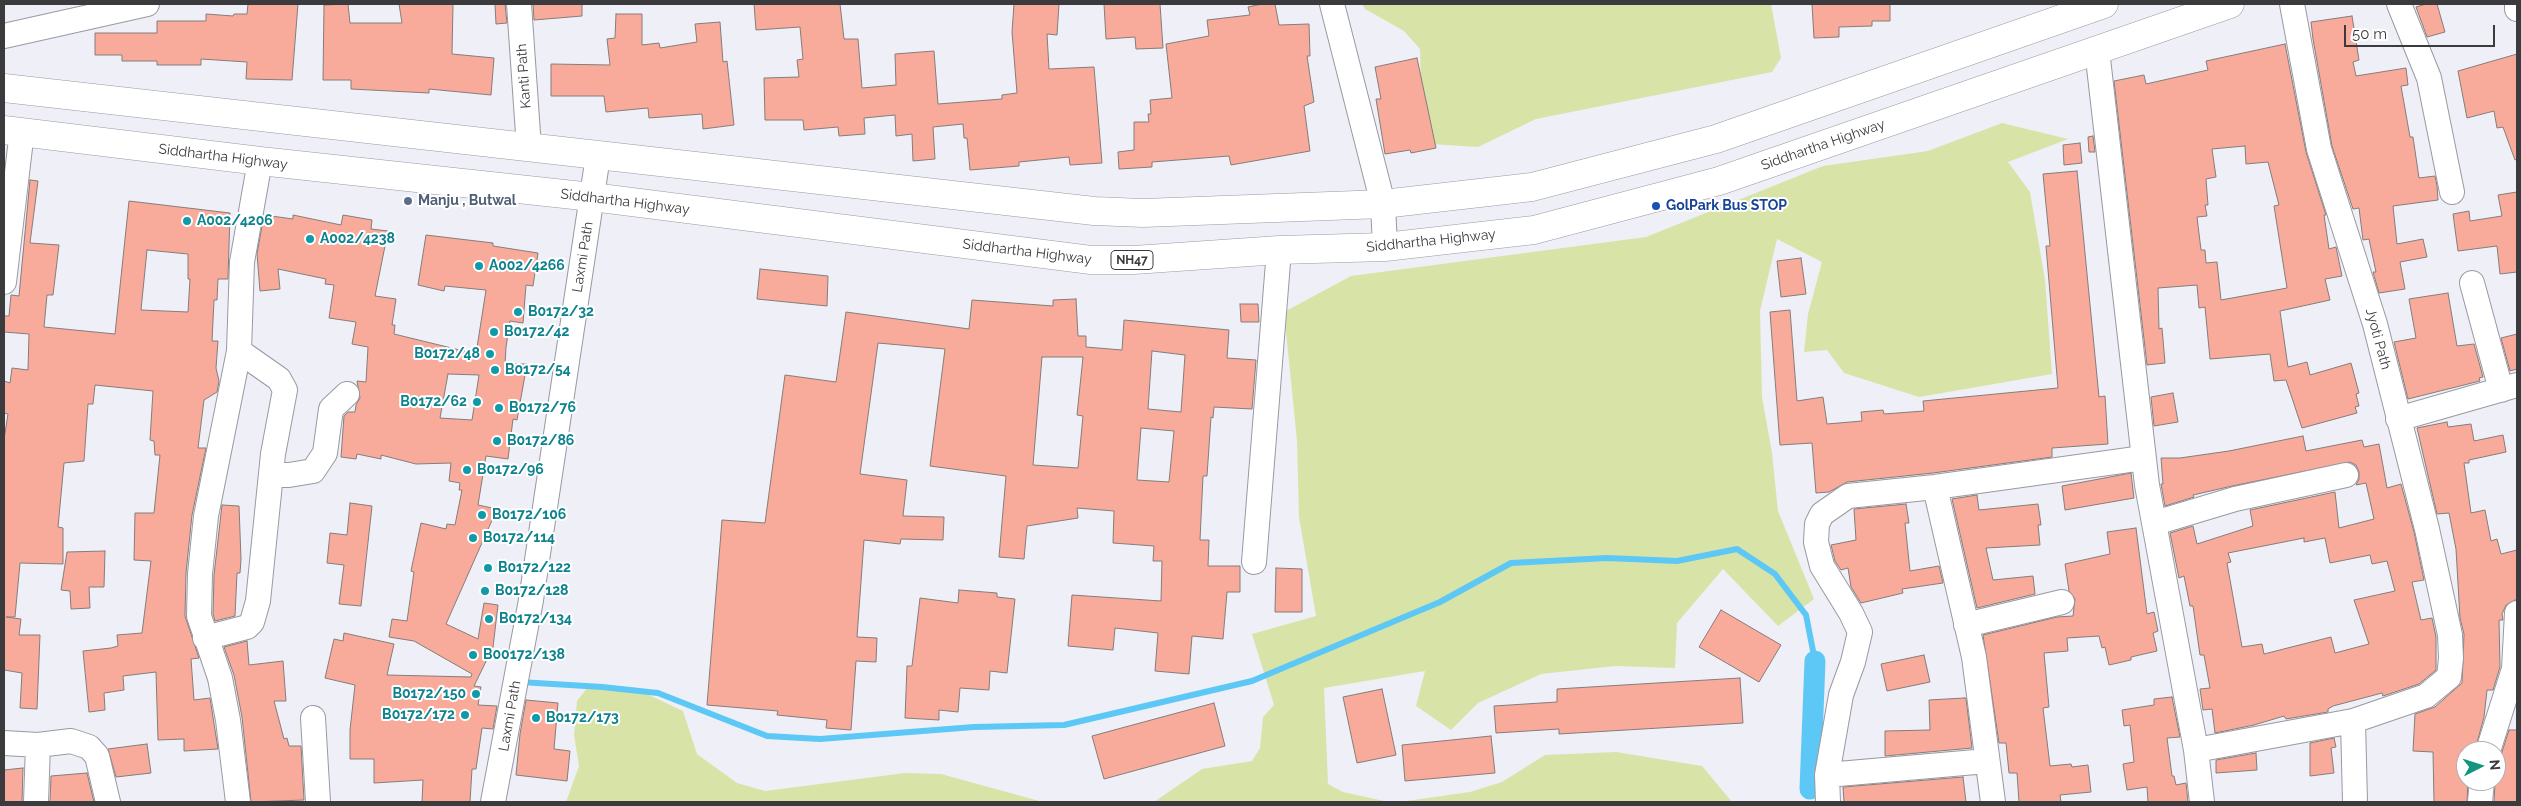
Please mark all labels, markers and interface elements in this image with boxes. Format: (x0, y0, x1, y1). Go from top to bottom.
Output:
scale bar (2346, 15, 2497, 47)
text: 50 m (2352, 25, 2387, 43)
street label: Kanti Path (513, 43, 535, 109)
street label: Siddhartha Highway (1759, 116, 1887, 174)
street label: Siddhartha Highway (157, 141, 289, 173)
street label: Siddhartha Highway (559, 186, 691, 218)
place label: Manju , Butwal (418, 193, 516, 209)
marker: Manju , Butwal (402, 195, 414, 207)
place label: GolPark Bus STOP (1666, 198, 1787, 214)
marker: GolPark Bus STOP (1650, 200, 1662, 212)
place label: A002/4206 (197, 213, 273, 229)
marker: A002/4206 (181, 215, 193, 227)
street label: Laxmi Path (569, 220, 597, 294)
street label: Siddhartha Highway (1366, 226, 1496, 256)
place label: A002/4238 (320, 231, 395, 247)
marker: A002/4238 (304, 233, 316, 245)
street label: Siddhartha Highway (961, 236, 1093, 268)
road number: NH47 (1111, 250, 1153, 270)
place label: A002/4266 (489, 258, 565, 274)
marker: A002/4266 (473, 260, 485, 272)
place label: B0172/32 (528, 304, 594, 320)
marker: B0172/32 (512, 306, 524, 318)
street label: Jyoti Path (2362, 307, 2394, 371)
place label: B0172/42 (504, 324, 569, 340)
marker: B0172/42 (488, 326, 500, 338)
place label: B0172/48 (414, 346, 480, 362)
marker: B0172/48 (484, 348, 496, 360)
place label: B0172/54 (505, 362, 571, 378)
marker: B0172/54 (489, 364, 501, 376)
place label: B0172/62 (400, 394, 467, 410)
marker: B0172/62 (471, 396, 483, 408)
place label: B0172/76 (509, 400, 576, 416)
marker: B0172/76 (493, 402, 505, 414)
place label: B0172/86 (507, 433, 574, 449)
marker: B0172/86 (491, 435, 503, 447)
place label: B0172/96 (477, 462, 544, 478)
marker: B0172/96 (461, 464, 473, 476)
place label: B0172/106 (492, 507, 566, 523)
marker: B0172/106 (476, 509, 488, 521)
place label: B0172/114 (483, 530, 555, 546)
marker: B0172/114 (467, 532, 479, 544)
place label: B0172/122 (498, 560, 571, 576)
marker: B0172/122 (482, 562, 494, 574)
place label: B0172/128 (495, 583, 568, 599)
marker: B0172/128 (479, 585, 491, 597)
place label: B0172/134 (499, 611, 572, 627)
marker: B0172/134 (483, 613, 495, 625)
place label: B00172/138 (483, 647, 565, 663)
marker: B00172/138 (467, 649, 479, 661)
street label: Laxmi Path (496, 679, 524, 753)
place label: B0172/150 (393, 686, 466, 702)
marker: B0172/150 (470, 688, 482, 700)
place label: B0172/172 (382, 707, 455, 723)
marker: B0172/172 (459, 709, 471, 721)
place label: B0172/173 (546, 710, 619, 726)
marker: B0172/173 (530, 712, 542, 724)
north arrow (2456, 741, 2506, 791)
text: N (2487, 759, 2503, 771)

